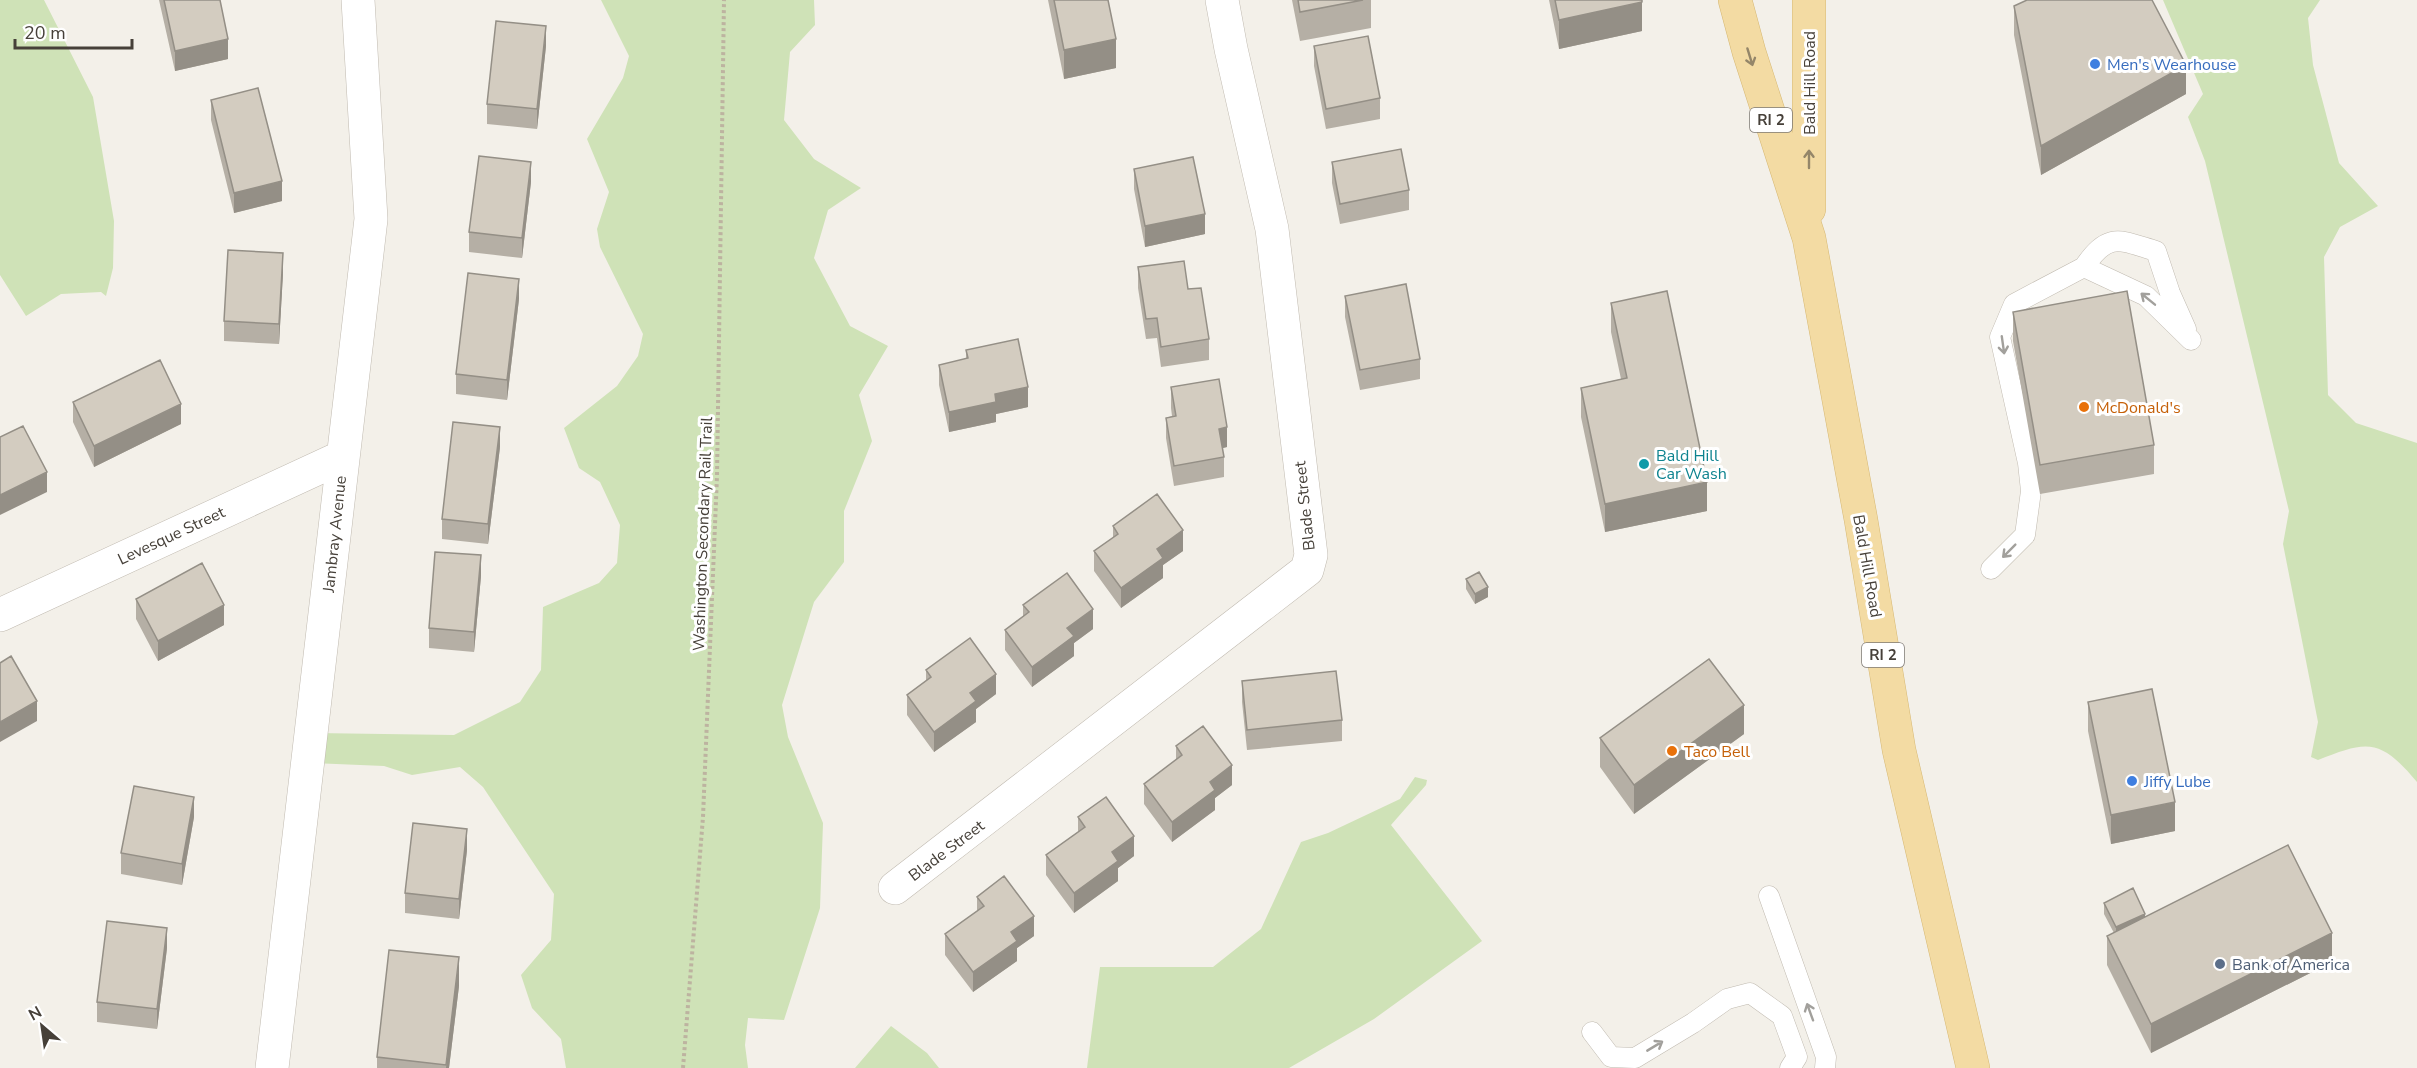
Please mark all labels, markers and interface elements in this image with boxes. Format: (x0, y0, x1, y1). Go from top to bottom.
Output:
scale bar (15, 12, 132, 50)
text: 20 m (24, 21, 66, 45)
street label: Bald Hill Road (1799, 31, 1821, 135)
one-way arrow (1746, 47, 1757, 66)
place label: Men's Wearhouse (2107, 54, 2236, 76)
marker: Men's Wearhouse (2088, 57, 2102, 71)
road number: RI 2 (1750, 108, 1792, 132)
one-way arrow (1803, 149, 1815, 169)
one-way arrow (2140, 293, 2156, 306)
one-way arrow (1997, 335, 2008, 354)
place label: McDonald's (2096, 397, 2181, 419)
marker: McDonald's (2077, 400, 2091, 414)
street label: Washington Secondary Rail Trail (688, 416, 718, 652)
place label: Bald Hill Car Wash (1656, 445, 1727, 485)
marker: Bald Hill Car Wash (1637, 457, 1651, 471)
street label: Blade Street (1289, 460, 1321, 552)
street label: Jambray Avenue (318, 475, 352, 595)
street label: Levesque Street (114, 501, 229, 570)
street label: Bald Hill Road (1847, 513, 1887, 619)
one-way arrow (2002, 544, 2017, 558)
road number: RI 2 (1862, 643, 1904, 667)
place label: Taco Bell (1684, 741, 1750, 763)
marker: Taco Bell (1665, 744, 1679, 758)
place label: Jiffy Lube (2143, 771, 2211, 793)
marker: Jiffy Lube (2125, 774, 2139, 788)
street label: Blade Street (904, 815, 989, 887)
place label: Bank of America (2232, 954, 2350, 976)
marker: Bank of America (2213, 957, 2227, 971)
north arrow (12, 996, 72, 1056)
text: N (25, 1001, 46, 1026)
one-way arrow (1804, 1003, 1815, 1022)
one-way arrow (1646, 1039, 1663, 1051)

